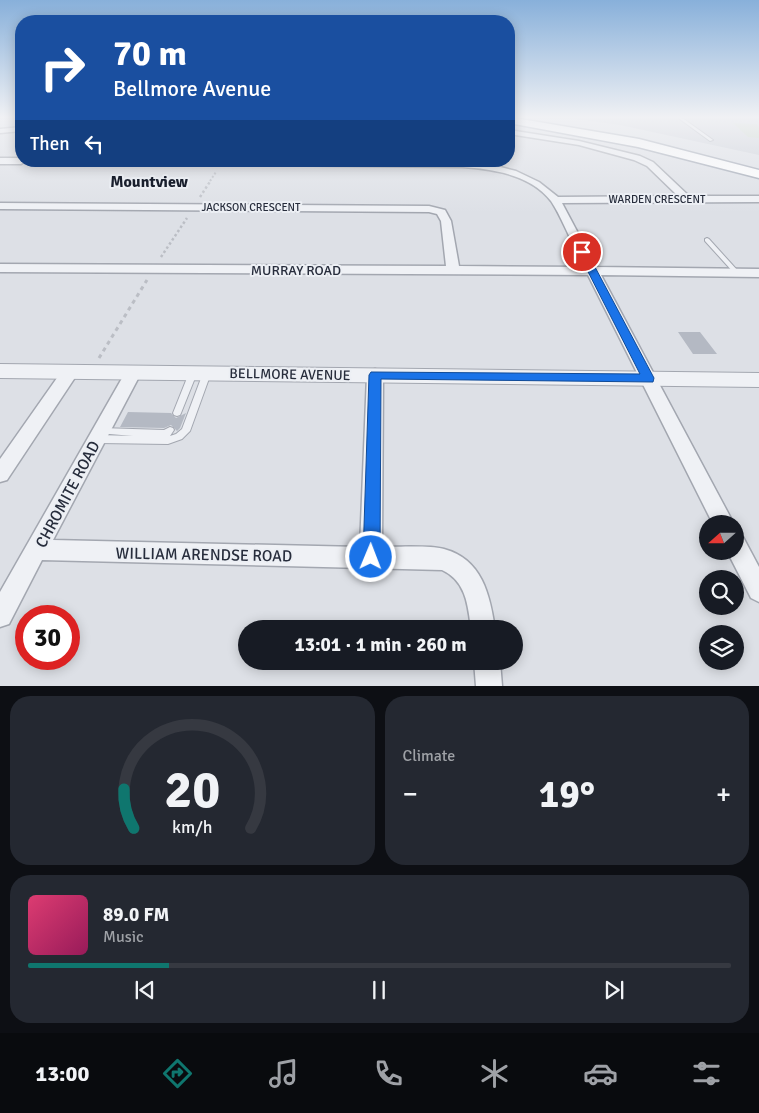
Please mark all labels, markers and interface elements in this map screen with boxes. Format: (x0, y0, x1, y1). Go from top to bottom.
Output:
text: 70 m (113, 32, 187, 75)
icon: right (30, 35, 95, 100)
text: Bellmore Avenue (113, 75, 271, 102)
icon: left (80, 130, 108, 158)
text: Then (30, 132, 70, 156)
district label: Mountview (110, 172, 189, 192)
street label: WARDEN CRESCENT (609, 193, 706, 206)
street label: JACKSON CRESCENT (201, 201, 301, 214)
pin (561, 231, 603, 273)
icon: arrive (568, 238, 596, 266)
street label: MURRAY ROAD (251, 262, 341, 279)
street label: BELLMORE AVENUE (229, 365, 351, 384)
street label: CHROMITE ROAD (31, 438, 104, 551)
north arrow (699, 515, 744, 560)
map controls (699, 515, 744, 670)
position arrow (344, 530, 396, 582)
street label: WILLIAM ARENDSE ROAD (116, 543, 292, 567)
button: search (699, 570, 744, 615)
speed limit sign: 30 (15, 605, 80, 670)
button: layers (699, 625, 744, 670)
text: 13:01 · 1 min · 260 m (294, 633, 467, 657)
text: Climate (403, 746, 455, 766)
text: 20 (164, 758, 220, 822)
text: 19° (539, 771, 595, 818)
text: − (403, 777, 418, 811)
text: + (716, 777, 731, 811)
text: km/h (172, 816, 212, 838)
text: 89.0 FM (103, 903, 169, 927)
text: Music (103, 927, 144, 947)
icon: previous (131, 976, 159, 1004)
icon: pause (365, 976, 393, 1004)
icon: next (600, 976, 628, 1004)
icon: directions (160, 1056, 195, 1091)
icon: music (266, 1056, 301, 1091)
icon: phone (371, 1056, 406, 1091)
icon: climate (477, 1056, 512, 1091)
icon: car (583, 1056, 618, 1091)
icon: filters (689, 1056, 724, 1091)
text: 13:00 (35, 1060, 89, 1087)

